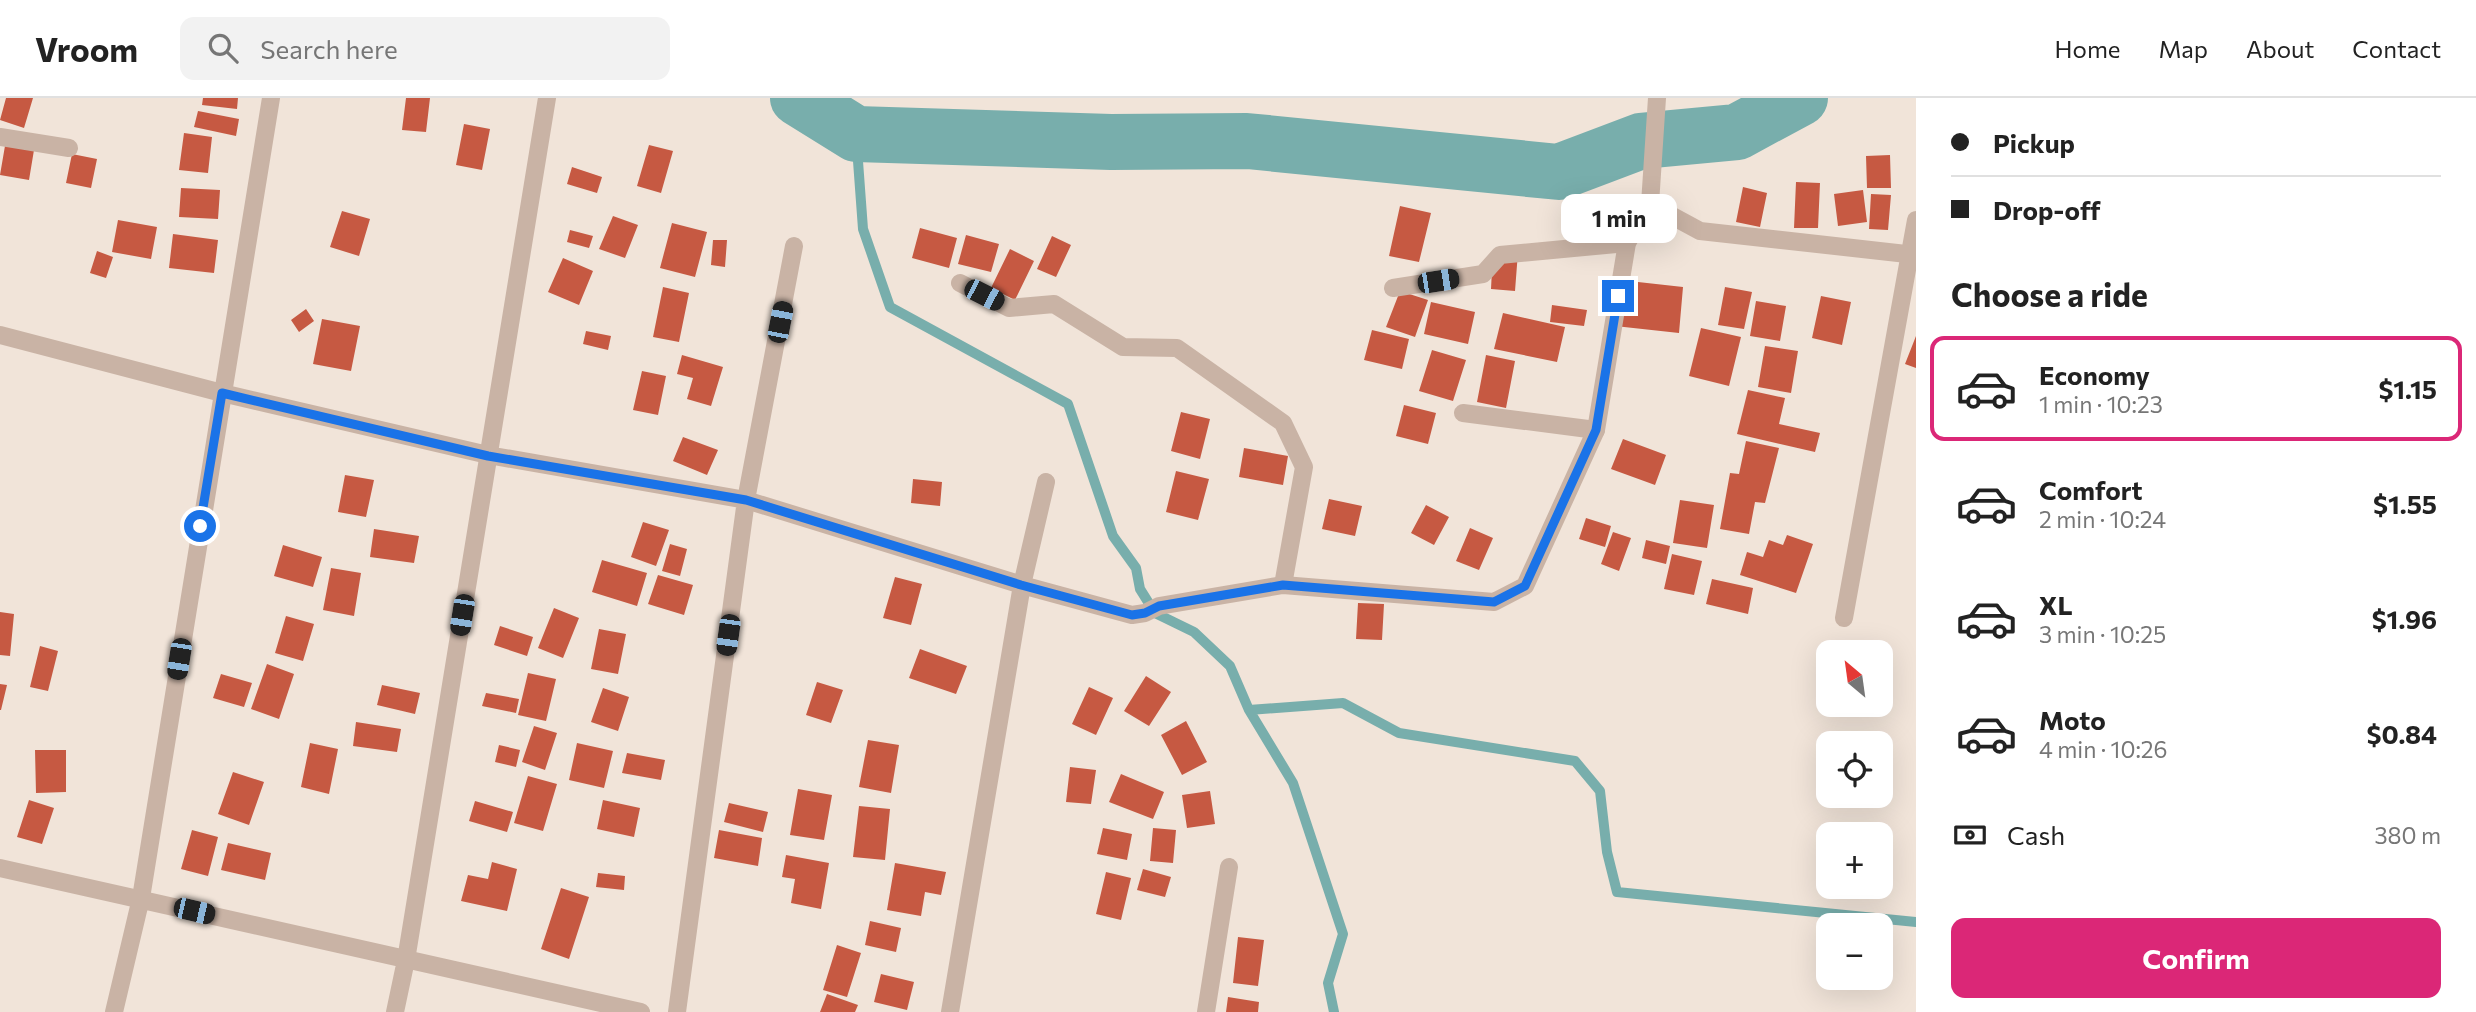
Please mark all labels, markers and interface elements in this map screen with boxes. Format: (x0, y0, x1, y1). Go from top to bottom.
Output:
search box (180, 17, 670, 80)
text: Vroom (35, 28, 138, 69)
icon: search (204, 29, 242, 67)
text: Search here (260, 33, 398, 64)
text: Home (2055, 34, 2121, 63)
text: Map (2159, 34, 2208, 63)
text: About (2246, 34, 2314, 63)
text: Contact (2352, 34, 2441, 63)
text: Pickup (1993, 127, 2075, 158)
callout: 1 min (1560, 194, 1676, 244)
text: Drop-off (1993, 194, 2100, 225)
text: 1 min (1592, 204, 1646, 232)
car (1416, 267, 1461, 295)
text: Choose a ride (1951, 274, 2148, 314)
car (961, 276, 1008, 314)
route end (1602, 280, 1634, 312)
car (766, 299, 795, 345)
icon: car (1955, 357, 2018, 420)
text: Economy (2039, 359, 2150, 390)
text: $1.15 (2378, 373, 2437, 404)
text: 1 min · 10:23 (2039, 390, 2163, 418)
icon: car (1955, 472, 2018, 535)
text: Comfort (2039, 474, 2142, 505)
text: $1.55 (2373, 488, 2437, 519)
text: 2 min · 10:24 (2039, 505, 2166, 533)
route start (184, 510, 216, 542)
icon: car (1955, 587, 2018, 650)
text: XL (2039, 589, 2073, 620)
car (449, 593, 476, 637)
text: $1.96 (2372, 603, 2437, 634)
car (715, 613, 742, 657)
text: 3 min · 10:25 (2039, 620, 2166, 648)
car (166, 637, 193, 681)
north arrow (1816, 640, 1894, 718)
map controls (1816, 640, 1893, 990)
icon: car (1955, 702, 2018, 765)
text: Moto (2039, 704, 2106, 735)
text: $0.84 (2367, 718, 2437, 749)
button: locate (1816, 731, 1893, 808)
text: 4 min · 10:26 (2039, 735, 2168, 763)
icon: cash (1951, 816, 1989, 854)
text: Cash (2007, 819, 2065, 850)
text: 380 m (2374, 821, 2441, 849)
button: + (1816, 822, 1893, 899)
car (172, 896, 217, 926)
button: − (1816, 913, 1893, 990)
button: Confirm (1951, 918, 2441, 998)

